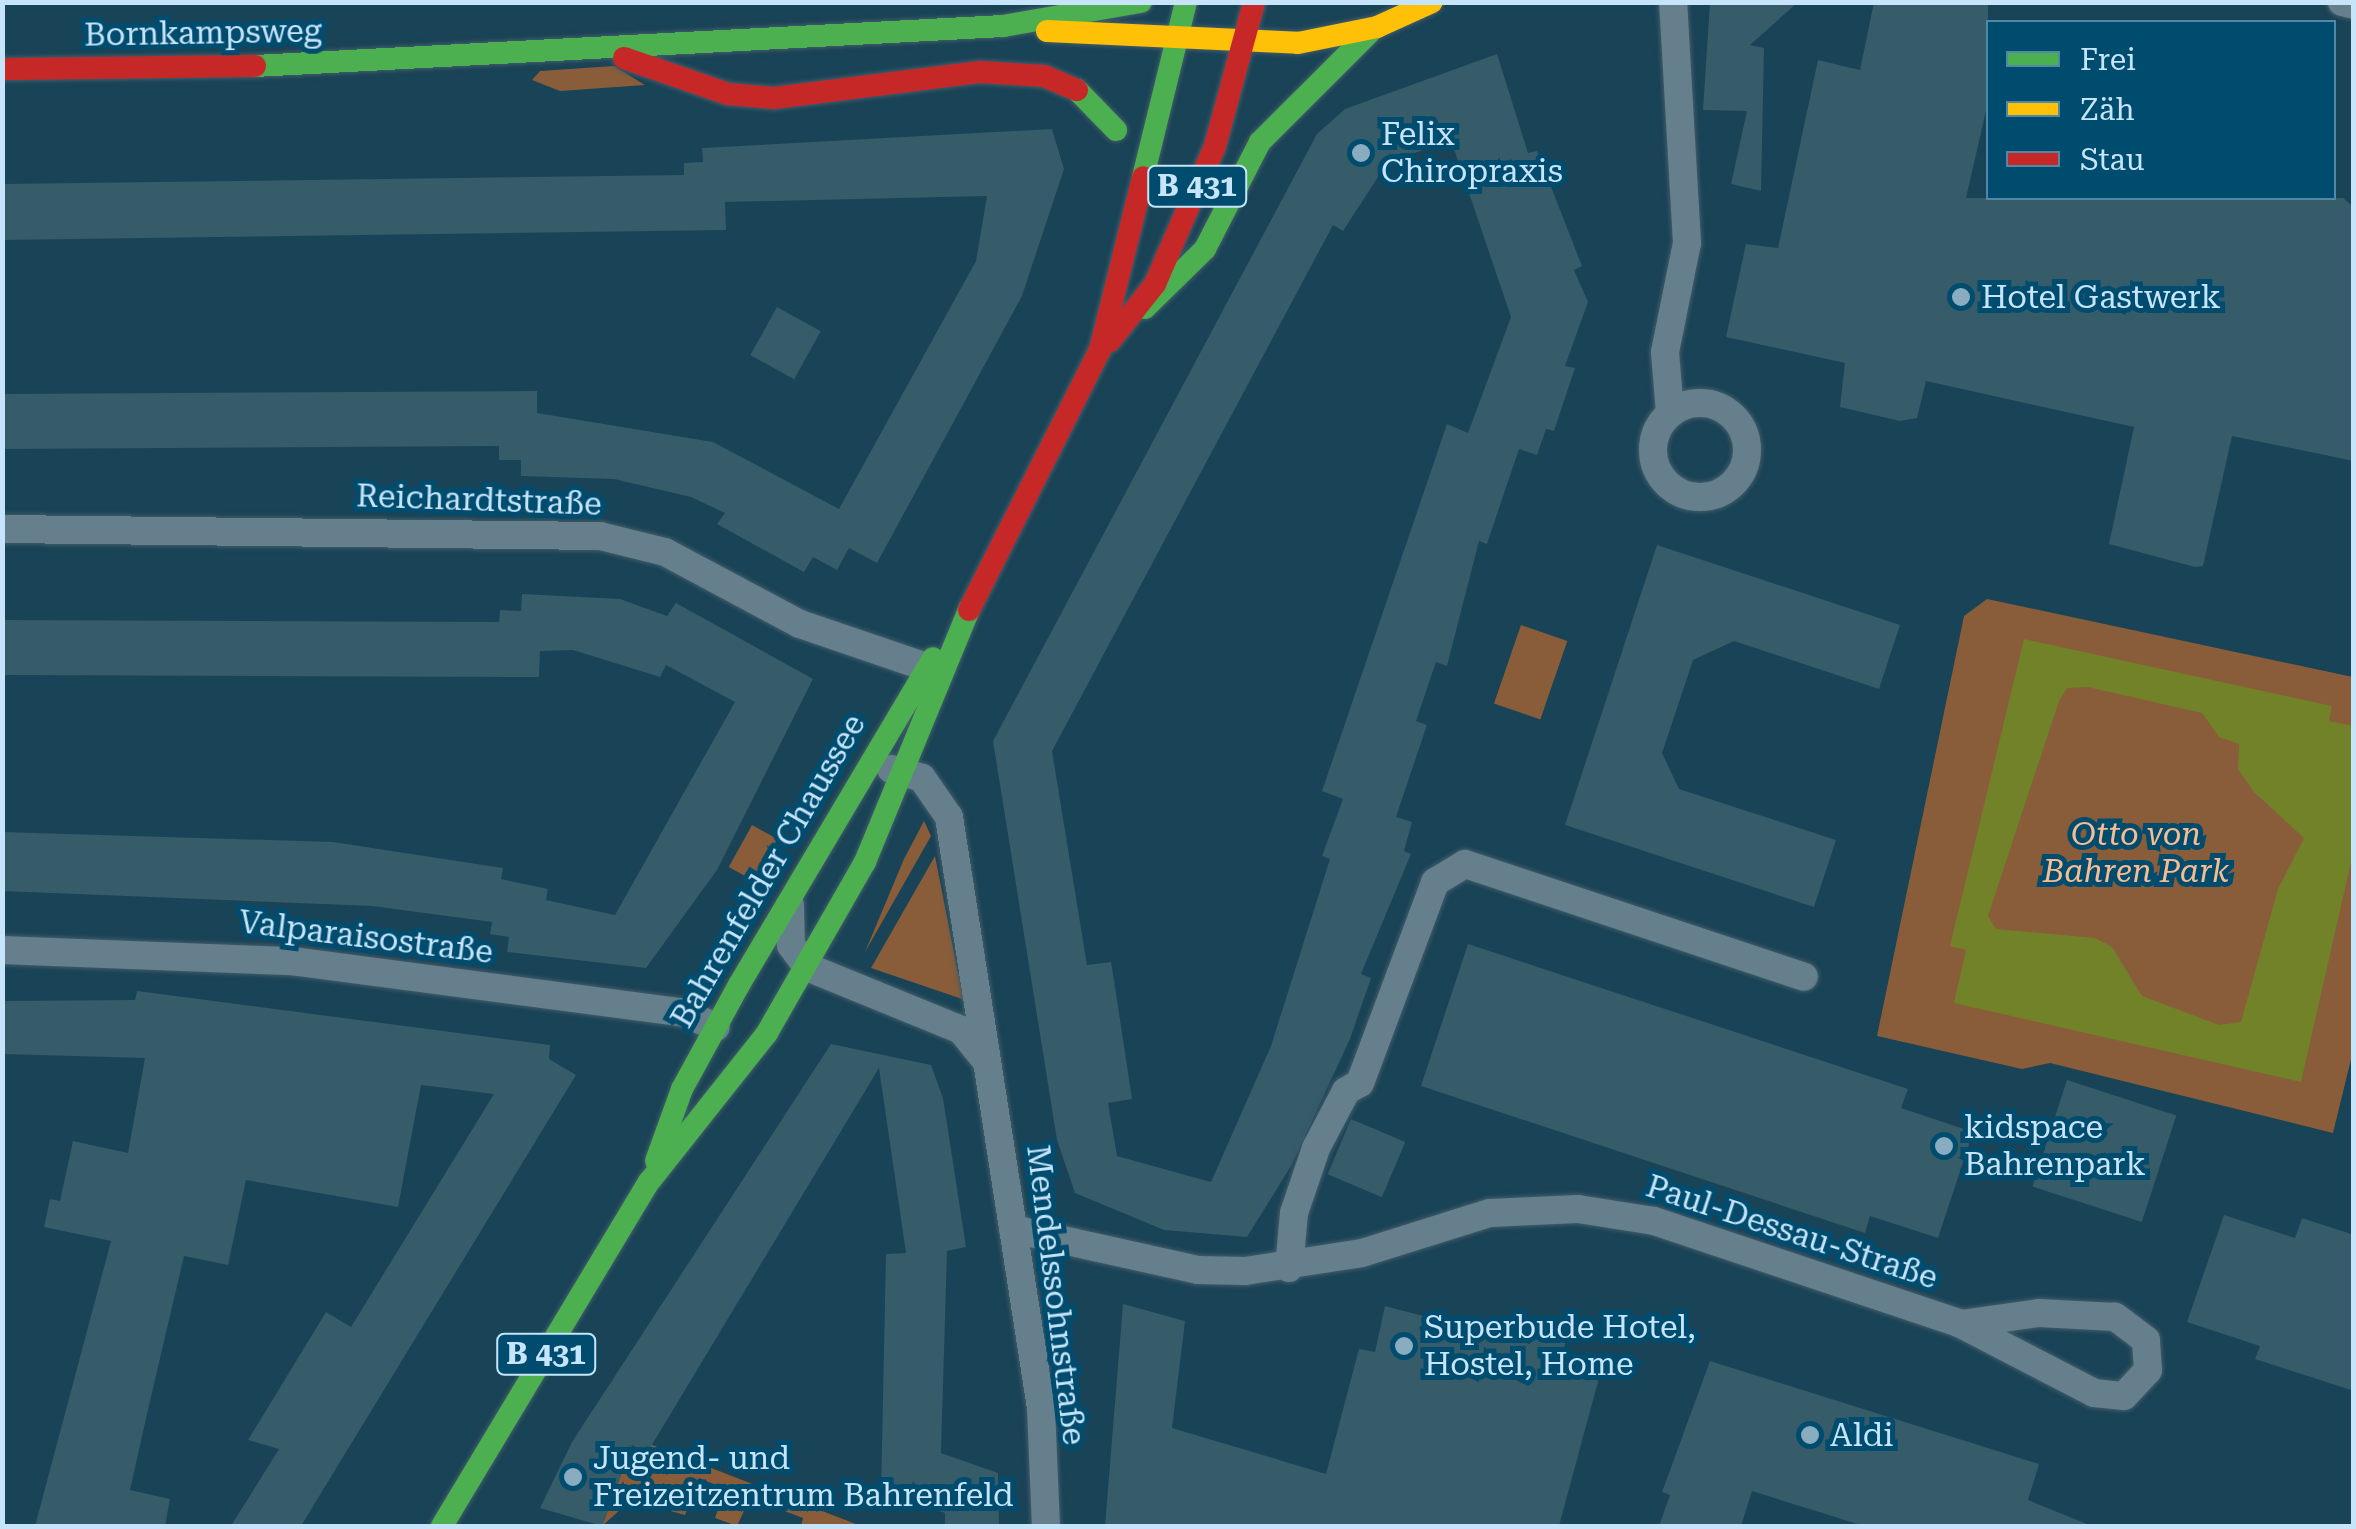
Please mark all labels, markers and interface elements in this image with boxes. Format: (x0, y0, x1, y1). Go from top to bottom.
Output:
street label: Bornkampsweg (84, 12, 322, 54)
legend (1986, 20, 2336, 200)
text: Frei (2080, 42, 2136, 77)
text: Zäh (2080, 92, 2135, 127)
place label: Felix Chiropraxis (1381, 116, 1563, 191)
marker: Felix Chiropraxis (1350, 142, 1372, 164)
text: Stau (2080, 142, 2144, 177)
road number: B 431 (1147, 161, 1247, 211)
place label: Hotel Gastwerk (1981, 278, 2221, 316)
marker: Hotel Gastwerk (1950, 286, 1972, 308)
street label: Reichardtstraße (356, 477, 602, 523)
street label: Bahrenfelder Chaussee (663, 708, 873, 1034)
park label: Otto von Bahren Park (2043, 816, 2229, 891)
street label: Valparaisostraße (237, 902, 495, 972)
place label: kidspace Bahrenpark (1964, 1109, 2146, 1184)
marker: kidspace Bahrenpark (1933, 1135, 1955, 1157)
street label: Mendelssohnstraße (1019, 1143, 1093, 1447)
street label: Paul-Dessau-Straße (1641, 1167, 1943, 1297)
place label: Superbude Hotel, Hostel, Home (1424, 1309, 1696, 1384)
road number: B 431 (496, 1329, 596, 1379)
marker: Superbude Hotel, Hostel, Home (1393, 1335, 1415, 1357)
place label: Aldi (1830, 1416, 1893, 1454)
marker: Aldi (1799, 1424, 1821, 1446)
place label: Jugend- und Freizeitzentrum Bahrenfeld (593, 1440, 1013, 1515)
marker: Jugend- und Freizeitzentrum Bahrenfeld (562, 1466, 584, 1488)

